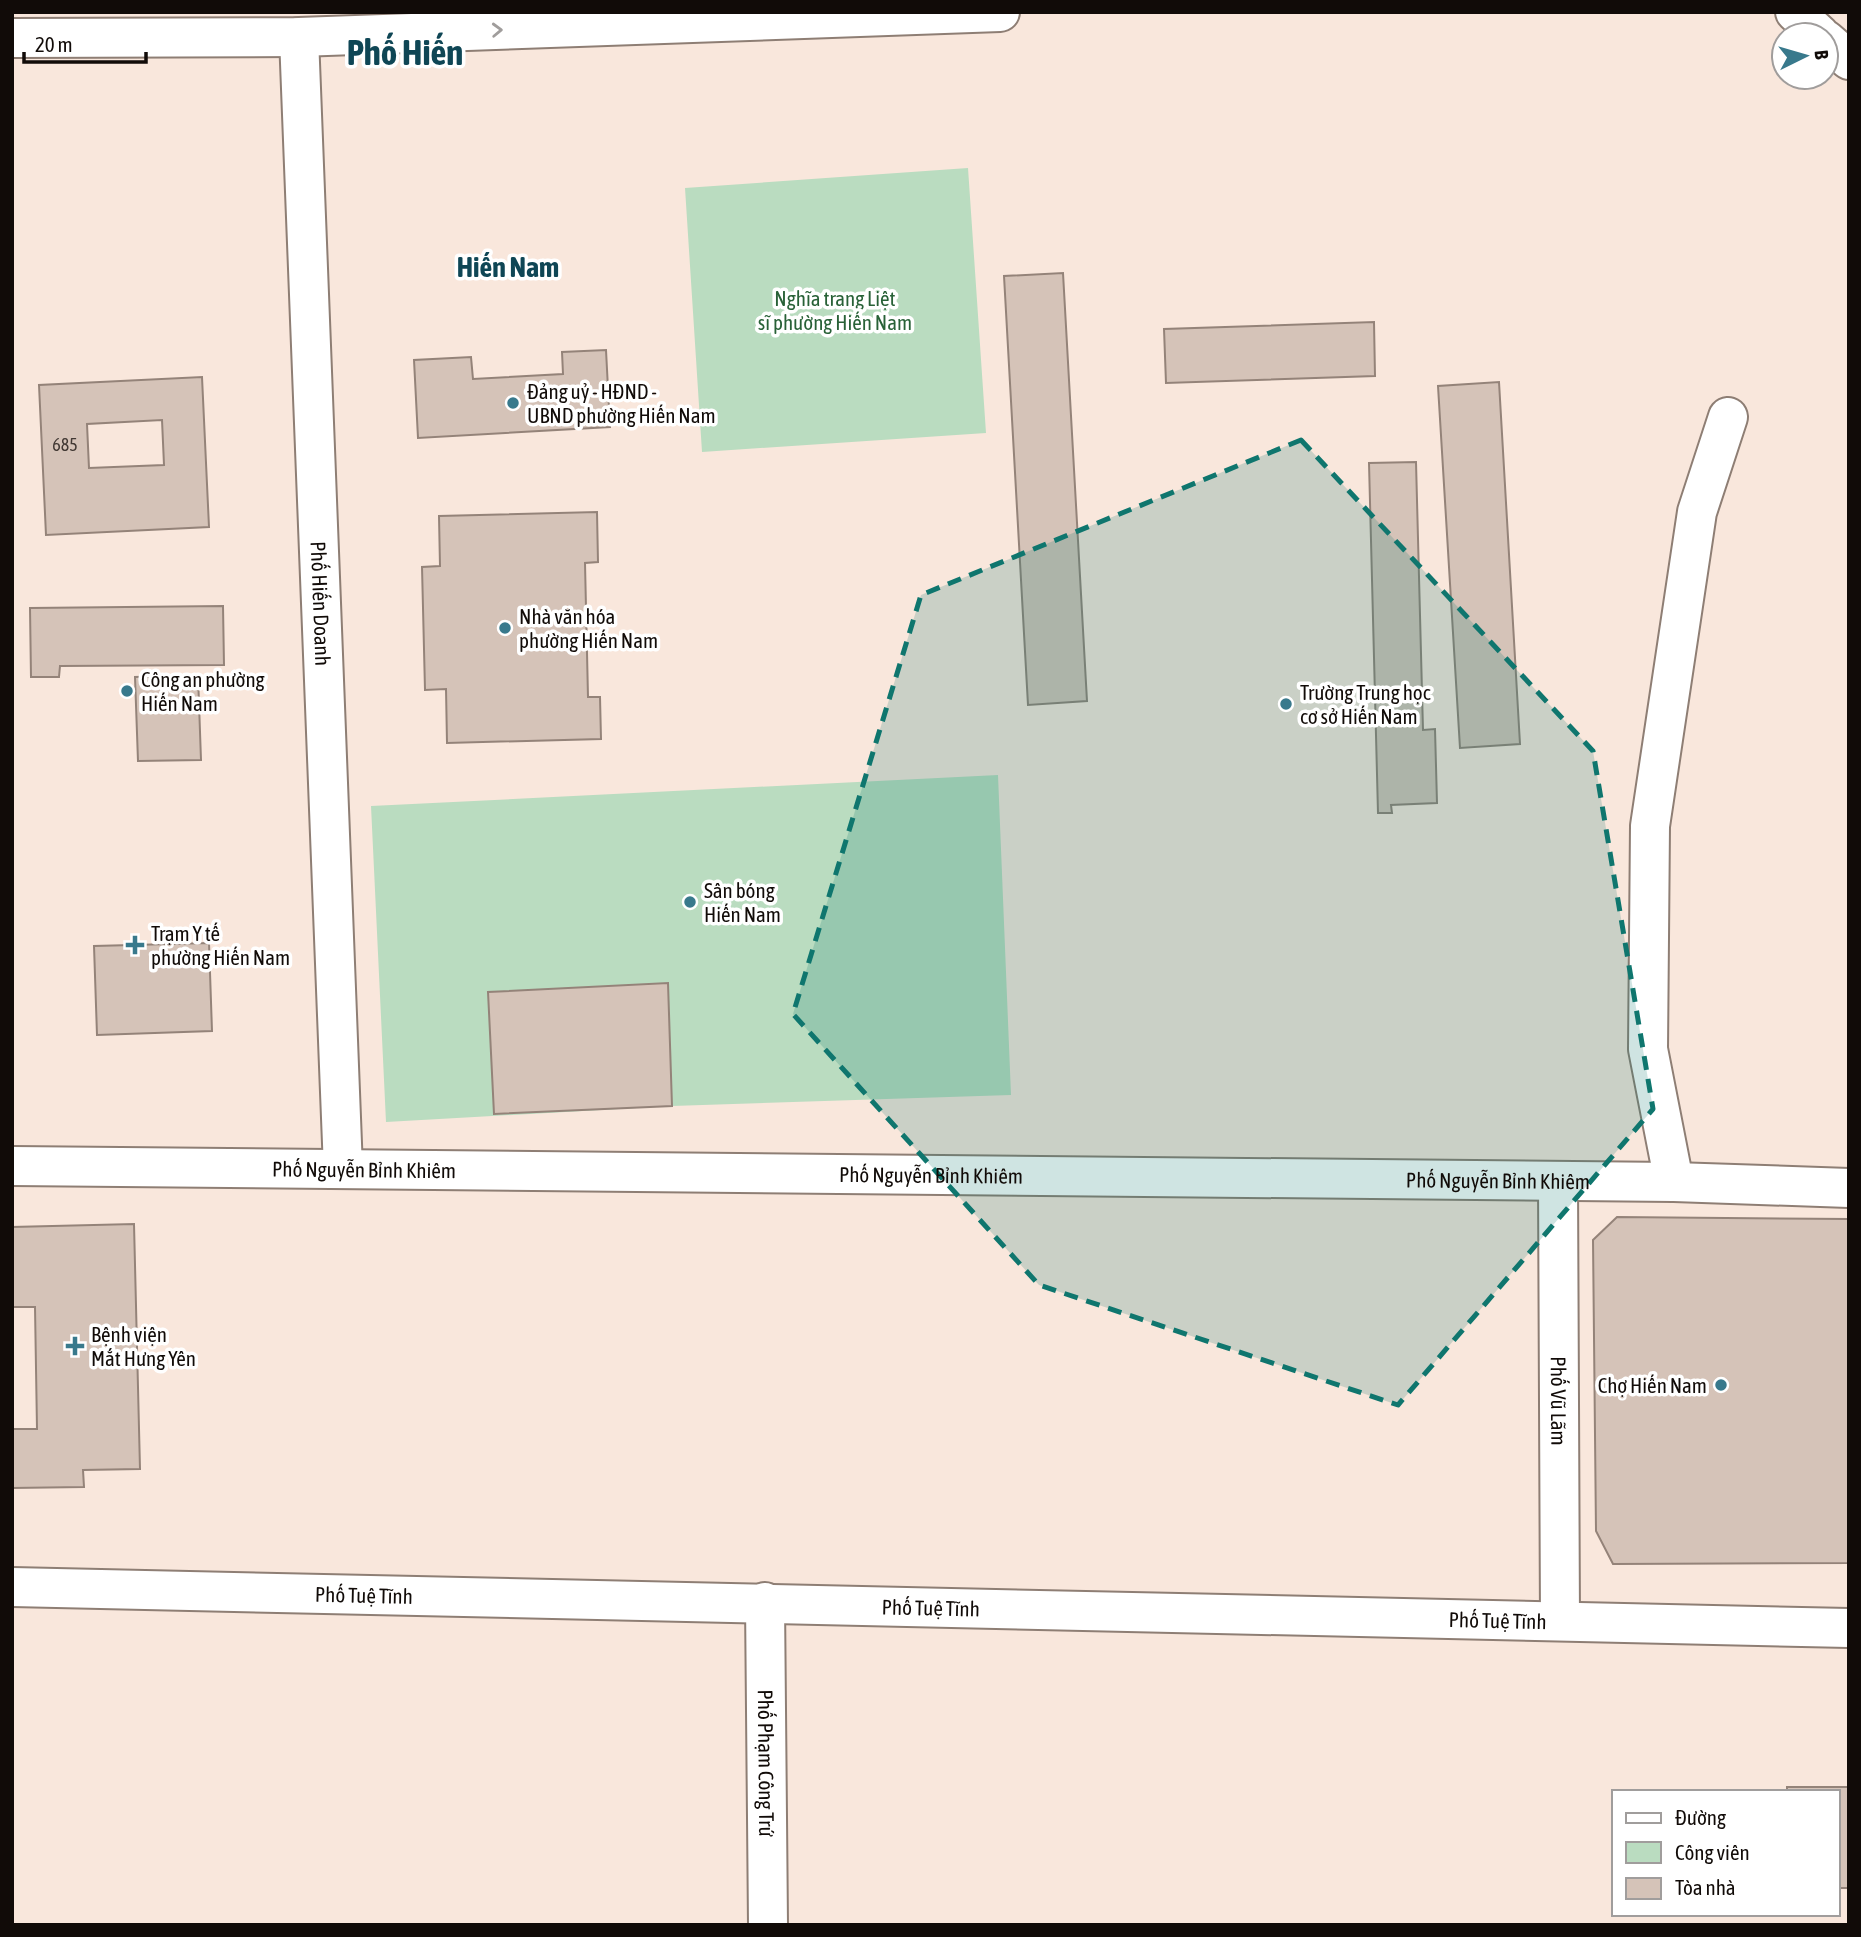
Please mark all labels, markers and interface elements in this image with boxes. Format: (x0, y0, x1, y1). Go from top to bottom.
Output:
scale bar (24, 21, 147, 65)
north arrow (1770, 21, 1840, 91)
one-way arrow (492, 23, 503, 38)
text: 20 m (35, 32, 73, 56)
district label: Phố Hiến (347, 32, 463, 72)
text: B (1811, 49, 1833, 60)
district label: Hiến Nam (457, 251, 559, 283)
park label: Nghĩa trang Liệt sĩ phường Hiến Nam (758, 286, 912, 334)
place label: Đảng uỷ - HĐND - UBND phường Hiến Nam (527, 379, 716, 427)
marker: Đảng uỷ - HĐND - UBND phường Hiến Nam (505, 395, 521, 411)
house number: 685 (52, 434, 78, 455)
street label: Phố Hiến Doanh (307, 541, 335, 666)
place label: Nhà văn hóa phường Hiến Nam (519, 604, 658, 652)
marker: Nhà văn hóa phường Hiến Nam (497, 620, 513, 636)
place label: Công an phường Hiến Nam (141, 667, 265, 715)
place label: Trường Trung học cơ sở Hiến Nam (1300, 680, 1431, 728)
marker: Công an phường Hiến Nam (119, 683, 135, 699)
marker: Trường Trung học cơ sở Hiến Nam (1278, 696, 1294, 712)
place label: Sân bóng Hiến Nam (704, 878, 781, 926)
marker: Sân bóng Hiến Nam (682, 894, 698, 910)
place label: Trạm Y tế phường Hiến Nam (151, 921, 290, 969)
marker: Trạm Y tế phường Hiến Nam (125, 935, 145, 955)
street label: Phố Nguyễn Bỉnh Khiêm (272, 1157, 456, 1182)
street label: Phố Nguyễn Bỉnh Khiêm (839, 1162, 1023, 1188)
street label: Phố Nguyễn Bỉnh Khiêm (1406, 1167, 1590, 1193)
place label: Bệnh viện Mắt Hưng Yên (91, 1322, 196, 1370)
marker: Bệnh viện Mắt Hưng Yên (65, 1336, 85, 1356)
street label: Phố Vũ Lãm (1547, 1356, 1571, 1446)
place label: Chợ Hiến Nam (1598, 1373, 1707, 1397)
marker: Chợ Hiến Nam (1713, 1377, 1729, 1393)
street label: Phố Tuệ Tĩnh (315, 1582, 413, 1608)
street label: Phố Tuệ Tĩnh (881, 1594, 980, 1621)
street label: Phố Tuệ Tĩnh (1448, 1607, 1547, 1633)
street label: Phố Phạm Công Trứ (754, 1689, 779, 1838)
legend (1612, 1790, 1840, 1916)
text: Đường (1675, 1805, 1726, 1829)
text: Công viên (1675, 1840, 1750, 1864)
text: Tòa nhà (1675, 1875, 1736, 1899)

